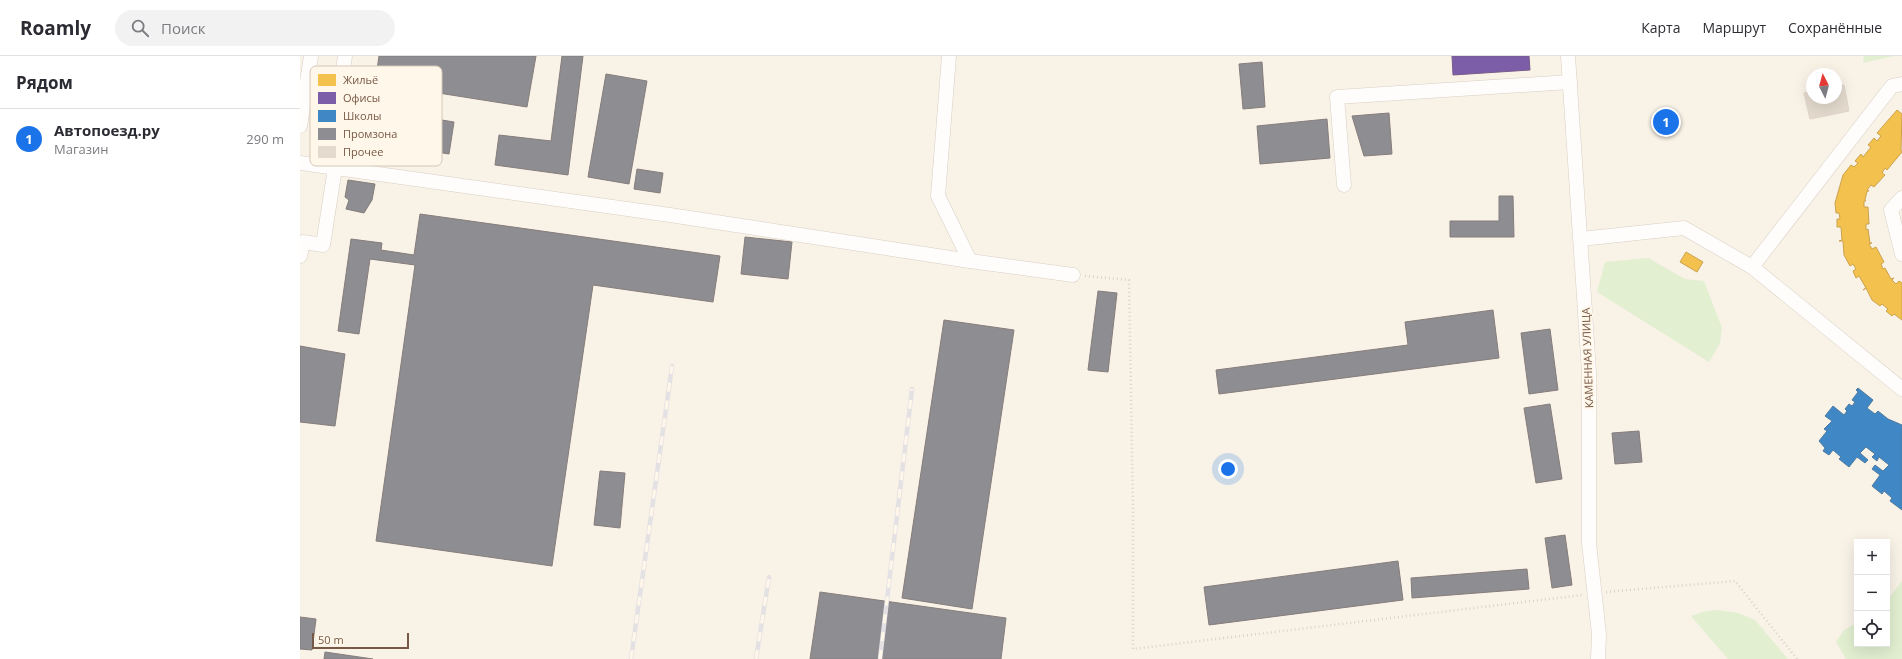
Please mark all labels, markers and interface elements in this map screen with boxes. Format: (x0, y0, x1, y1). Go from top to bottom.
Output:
search box (115, 10, 395, 46)
text: Roamly (20, 15, 91, 41)
icon: search (129, 17, 151, 39)
text: Поиск (161, 18, 205, 38)
text: Карта (1641, 18, 1680, 37)
text: Маршрут (1702, 18, 1766, 37)
text: Сохранённые (1788, 18, 1882, 37)
legend (310, 66, 442, 166)
north arrow (1806, 68, 1842, 104)
text: Рядом (16, 71, 73, 94)
text: Жильё (343, 72, 378, 87)
text: Офисы (343, 90, 380, 105)
pin: 1 (1653, 107, 1679, 137)
text: Школы (343, 108, 381, 123)
text: Автопоезд.ру (54, 120, 160, 140)
text: Промзона (343, 126, 397, 141)
text: 1 (25, 130, 33, 148)
text: 290 m (246, 130, 284, 148)
text: Магазин (54, 140, 109, 158)
text: Прочее (343, 144, 383, 159)
street label: КАМЕННАЯ УЛИЦА (1578, 307, 1596, 409)
your location (1218, 459, 1238, 479)
map controls (1854, 539, 1890, 647)
button: + (1854, 539, 1890, 575)
button: − (1854, 575, 1890, 611)
button: locate (1854, 611, 1890, 647)
scale bar (312, 631, 409, 650)
text: 50 m (318, 632, 344, 647)

